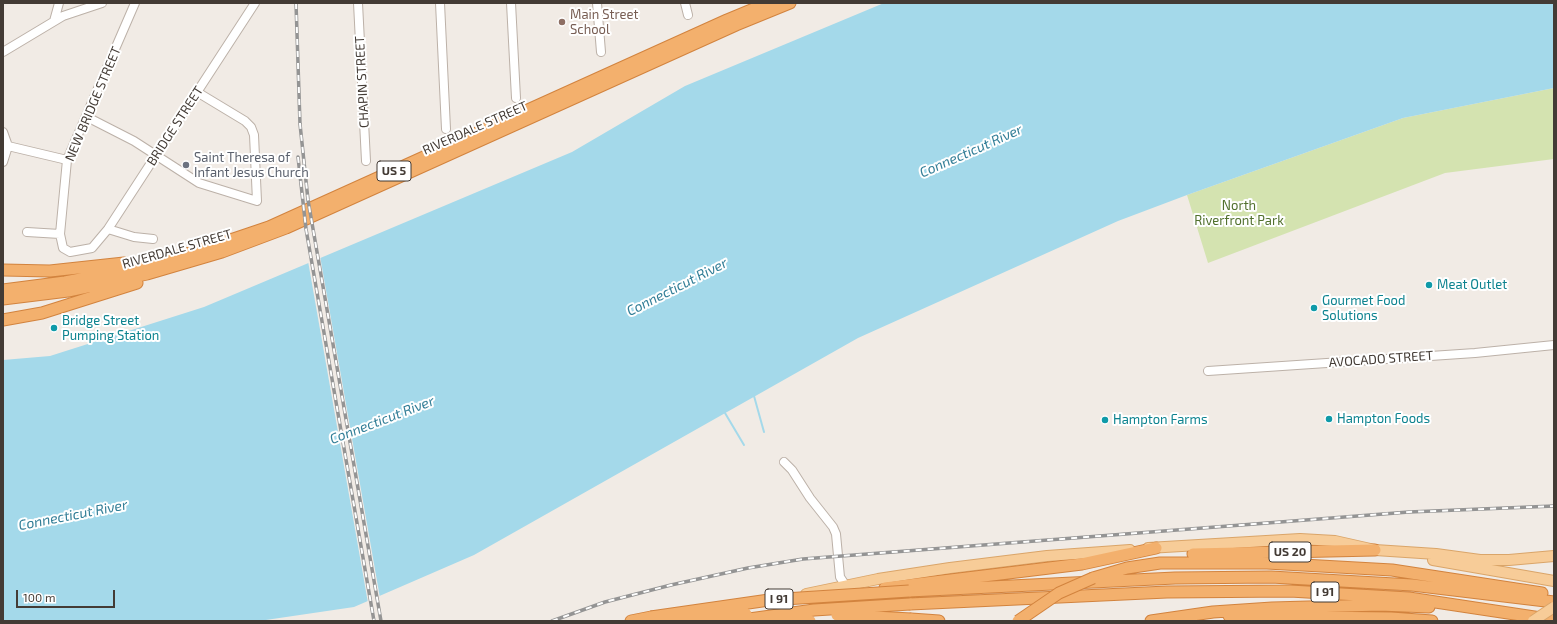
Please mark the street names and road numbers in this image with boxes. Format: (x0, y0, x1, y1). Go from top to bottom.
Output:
street label: CHAPIN STREET (352, 35, 372, 129)
street label: NEW BRIDGE STREET (62, 44, 124, 164)
street label: BRIDGE STREET (144, 83, 206, 169)
street label: RIVERDALE STREET (420, 98, 530, 158)
road number: US 5 (377, 161, 411, 181)
street label: RIVERDALE STREET (120, 226, 234, 272)
street label: AVOCADO STREET (1328, 348, 1434, 370)
road number: US 20 (1269, 542, 1311, 562)
road number: I 91 (1311, 582, 1339, 602)
road number: I 91 (765, 589, 793, 609)

